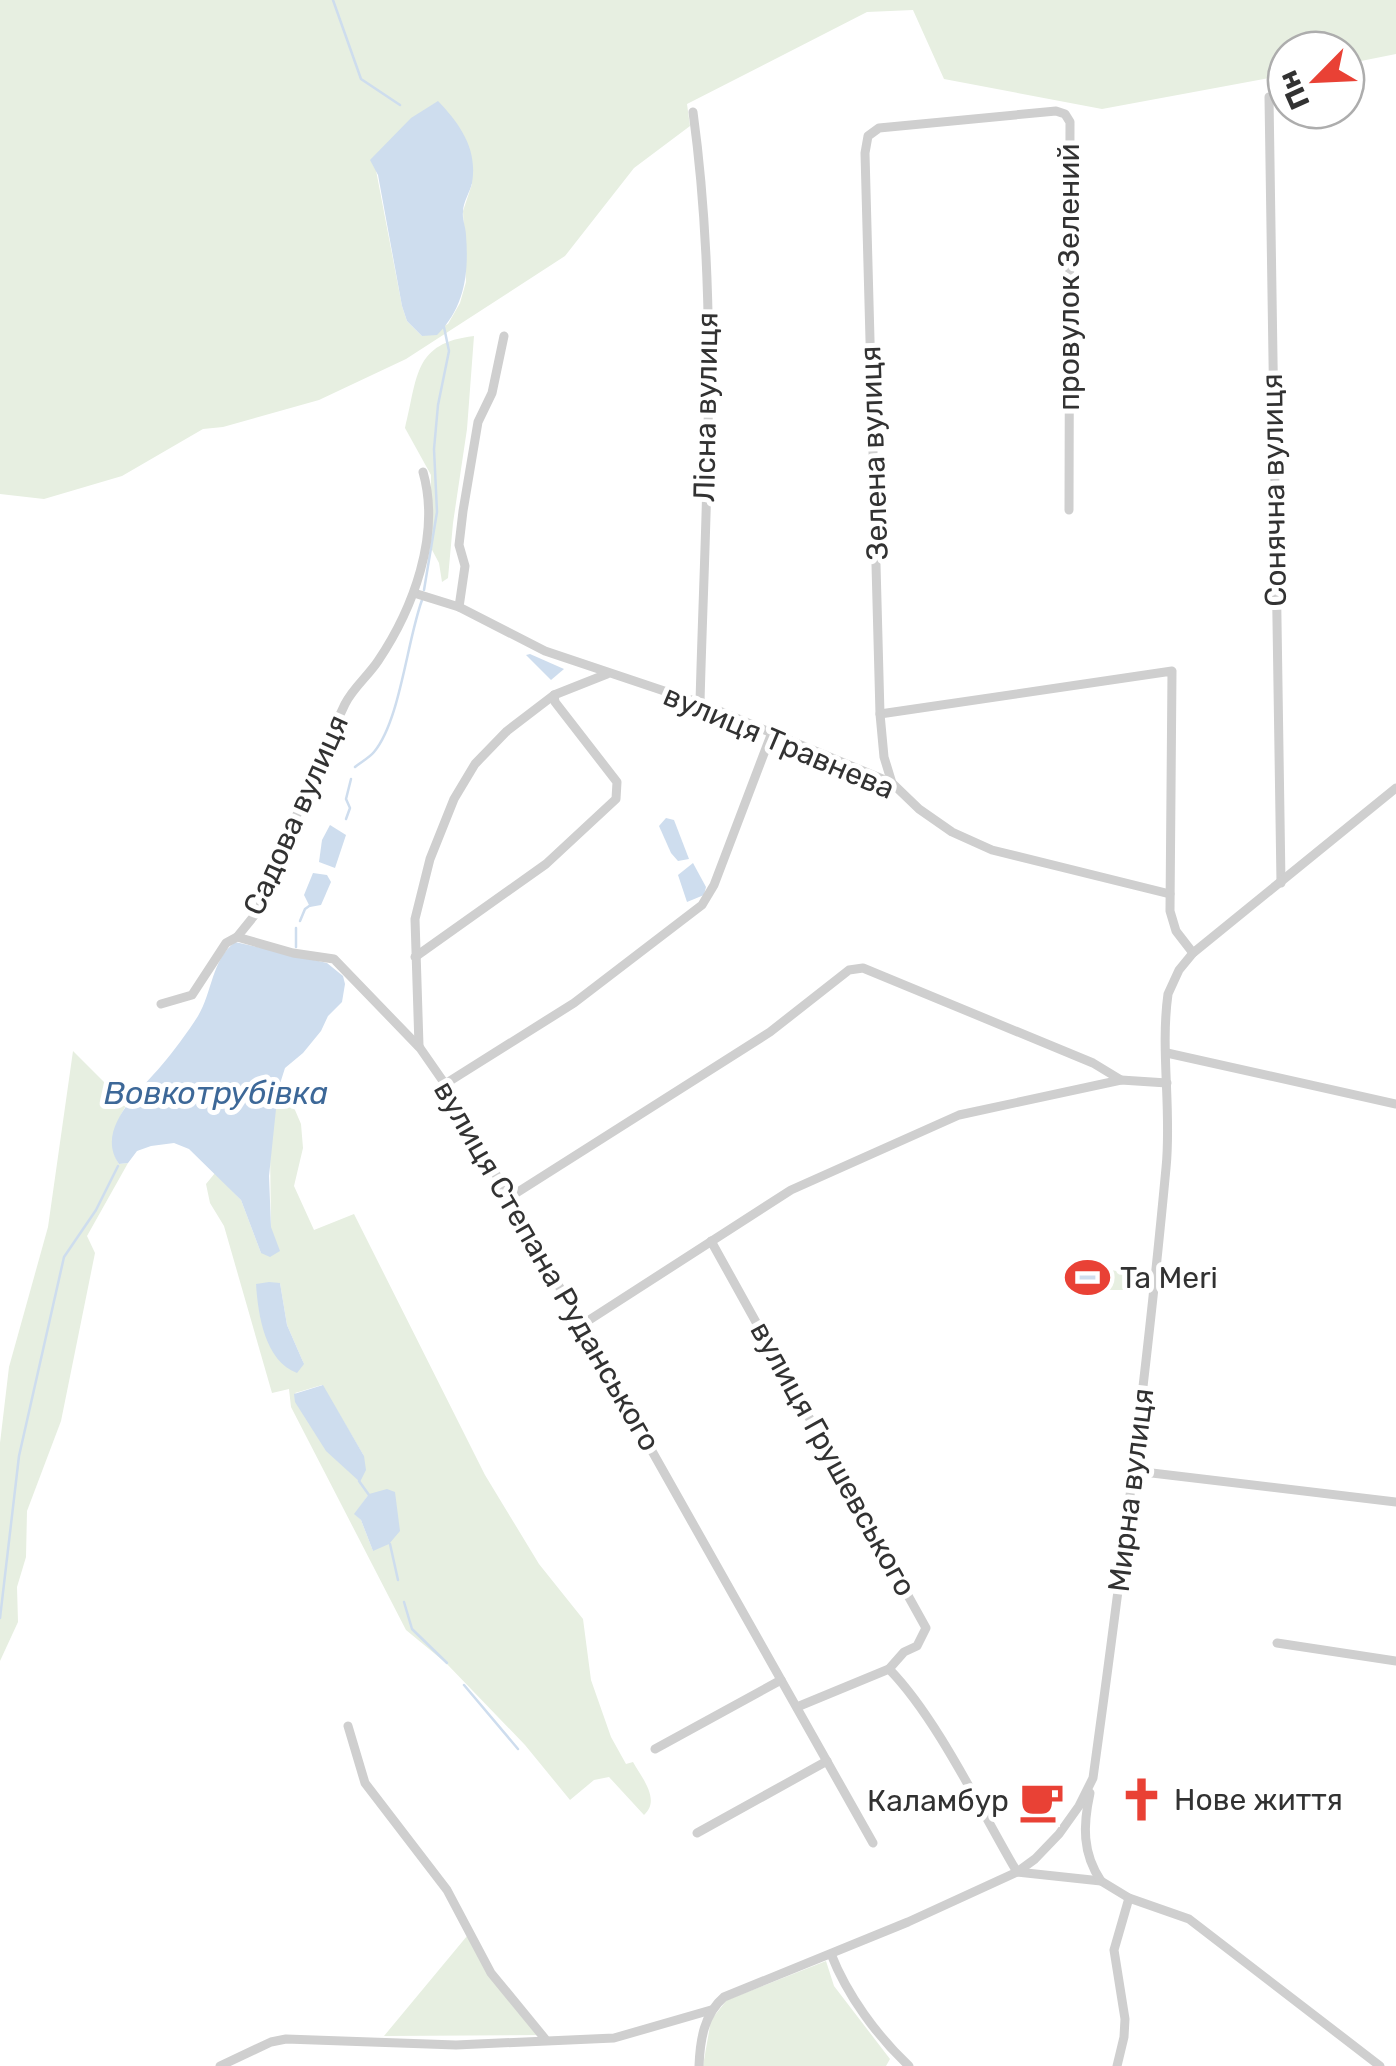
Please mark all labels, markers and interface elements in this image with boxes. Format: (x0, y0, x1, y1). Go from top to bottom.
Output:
north arrow (1266, 30, 1366, 130)
text: Пн (1271, 66, 1317, 114)
street label: провулок Зелений (1051, 143, 1087, 411)
street label: Лісна вулиця (686, 312, 726, 502)
street label: Зелена вулиця (852, 345, 896, 561)
street label: Сонячна вулиця (1254, 373, 1294, 607)
street label: вулиця Травнева (658, 677, 900, 807)
street label: Садова вулиця (236, 709, 356, 921)
water label: Вовкотрубівка (104, 1074, 328, 1112)
street label: вулиця Степана Руданського (426, 1075, 668, 1457)
sports icon: Ta Meri (1063, 1254, 1111, 1302)
place label: Ta Meri (1120, 1260, 1218, 1296)
street label: вулиця Грушевського (743, 1315, 923, 1603)
street label: Мирна вулиця (1101, 1386, 1161, 1594)
church icon: Нове життя (1117, 1776, 1165, 1824)
cafe icon: Каламбур (1018, 1777, 1066, 1825)
place label: Нове життя (1174, 1782, 1343, 1818)
place label: Каламбур (867, 1783, 1009, 1819)

